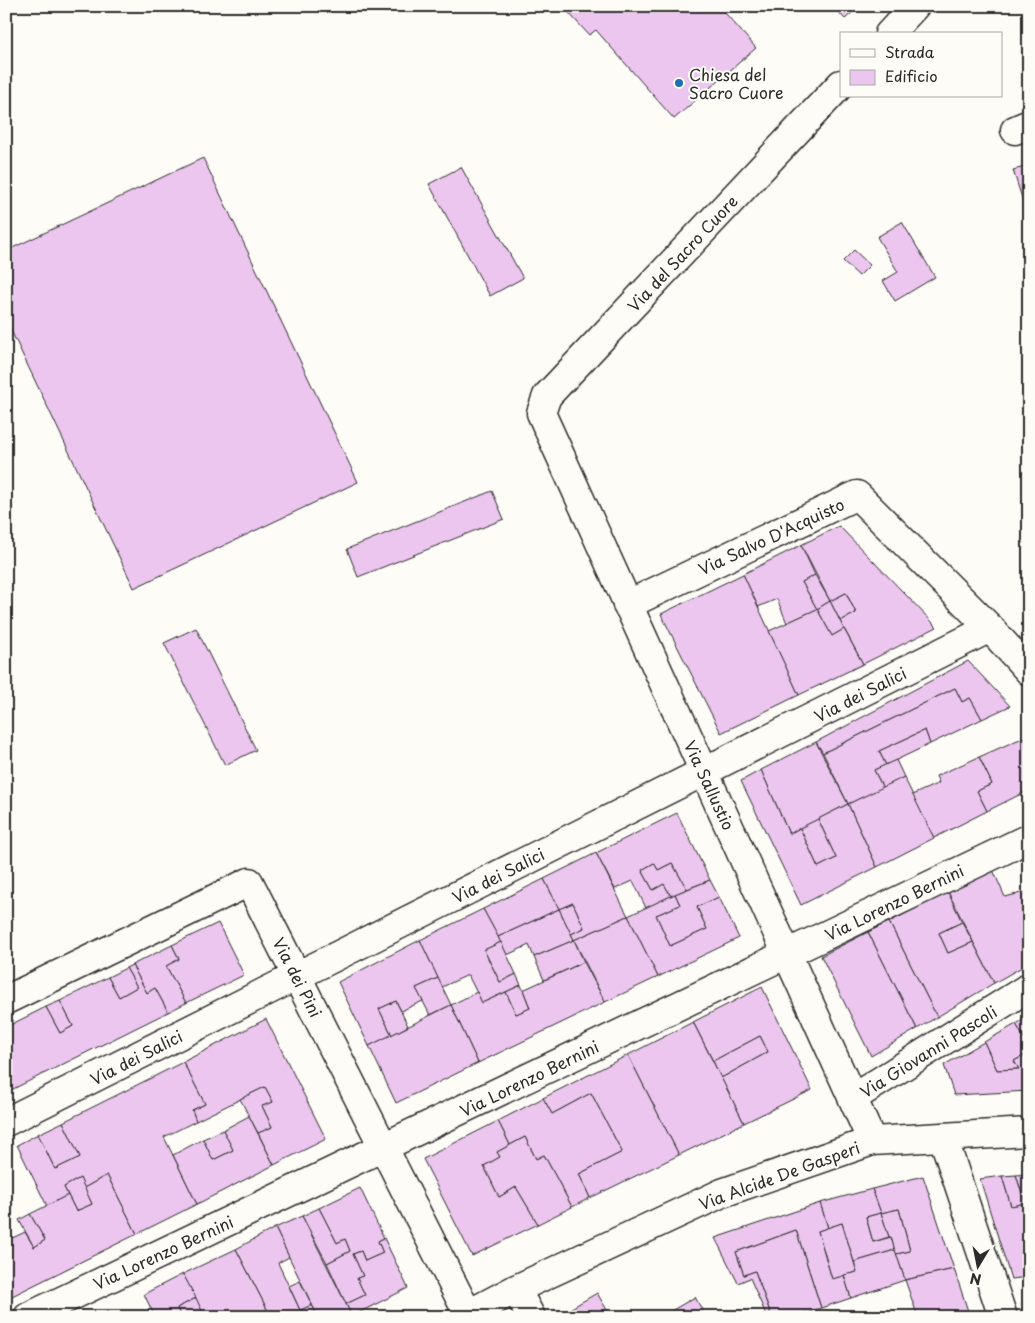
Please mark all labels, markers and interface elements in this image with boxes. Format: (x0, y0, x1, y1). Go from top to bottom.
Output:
legend (840, 32, 1002, 98)
text: Strada (885, 40, 935, 63)
place label: Chiesa del Sacro Cuore (689, 62, 784, 104)
text: Edificio (885, 64, 938, 87)
marker: Chiesa del Sacro Cuore (673, 77, 685, 89)
street label: Via del Sacro Cuore (621, 189, 743, 317)
street label: Via Salvo D'Acquisto (694, 492, 848, 580)
street label: Via dei Salici (810, 660, 910, 728)
street label: Via Sallustio (679, 736, 741, 834)
street label: Via dei Salici (448, 841, 548, 909)
street label: Via Lorenzo Bernini (820, 858, 968, 946)
street label: Via dei Pini (268, 933, 328, 1021)
street label: Via Giovanni Pascoli (855, 999, 1001, 1103)
street label: Via dei Salici (86, 1023, 186, 1091)
street label: Via Lorenzo Bernini (455, 1034, 603, 1122)
street label: Via Alcide De Gasperi (695, 1135, 863, 1215)
street label: Via Lorenzo Bernini (89, 1209, 237, 1295)
north arrow (952, 1240, 1002, 1290)
text: N (968, 1268, 983, 1291)

